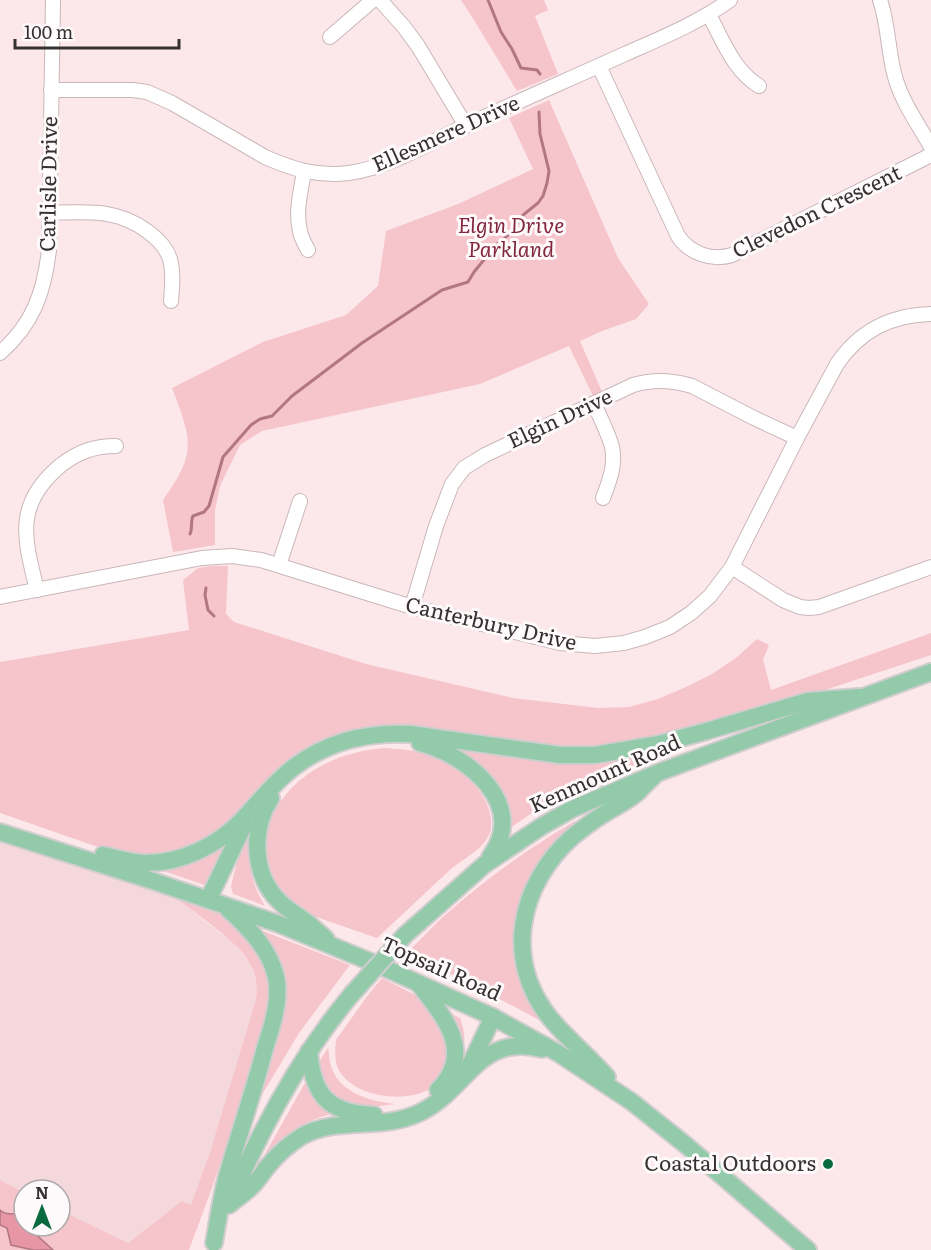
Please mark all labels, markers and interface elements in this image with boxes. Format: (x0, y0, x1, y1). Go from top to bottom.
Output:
scale bar (15, 12, 178, 50)
text: 100 m (24, 18, 73, 45)
street label: Ellesmere Drive (366, 85, 524, 178)
street label: Carlisle Drive (30, 116, 63, 252)
street label: Clevedon Crescent (726, 155, 906, 264)
park label: Elgin Drive Parkland (458, 208, 564, 263)
street label: Elgin Drive (502, 379, 616, 455)
street label: Canterbury Drive (403, 587, 580, 656)
street label: Kenmount Road (523, 724, 685, 819)
street label: Topsail Road (377, 926, 507, 1007)
place label: Coastal Outdoors (644, 1146, 816, 1177)
marker: Coastal Outdoors (821, 1157, 835, 1171)
north arrow (12, 1178, 72, 1238)
text: N (35, 1180, 49, 1204)

